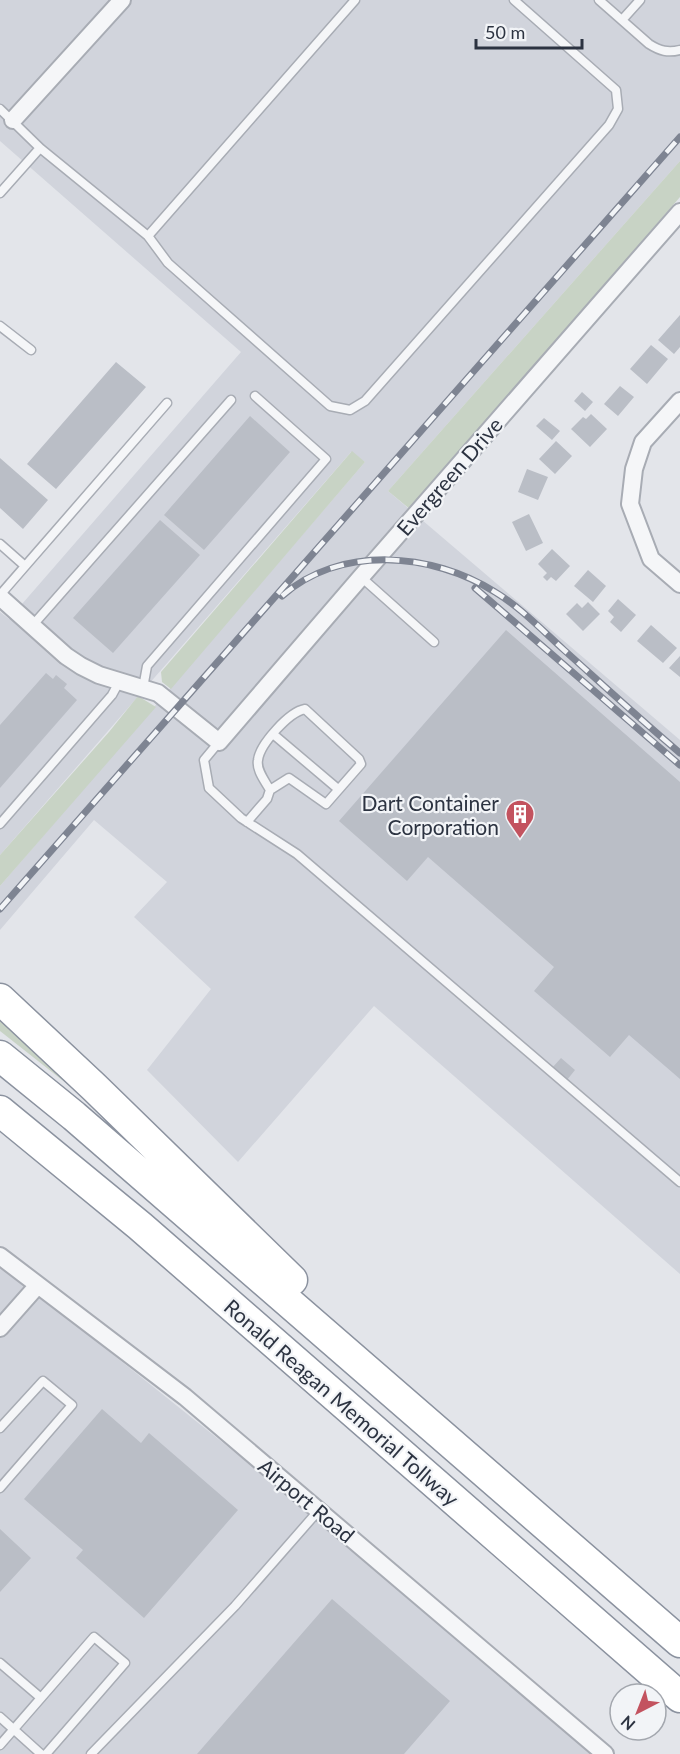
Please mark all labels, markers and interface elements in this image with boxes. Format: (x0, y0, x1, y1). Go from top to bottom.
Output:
scale bar (476, 12, 582, 50)
text: 50 m (485, 21, 525, 43)
street label: Evergreen Drive (391, 412, 507, 540)
place label: Dart Container Corporation (362, 790, 499, 839)
building icon: Dart Container Corporation (504, 798, 536, 840)
street label: Ronald Reagan Memorial Tollway (220, 1293, 464, 1511)
street label: Airport Road (254, 1453, 360, 1547)
north arrow (608, 1682, 668, 1742)
text: N (617, 1712, 639, 1735)

